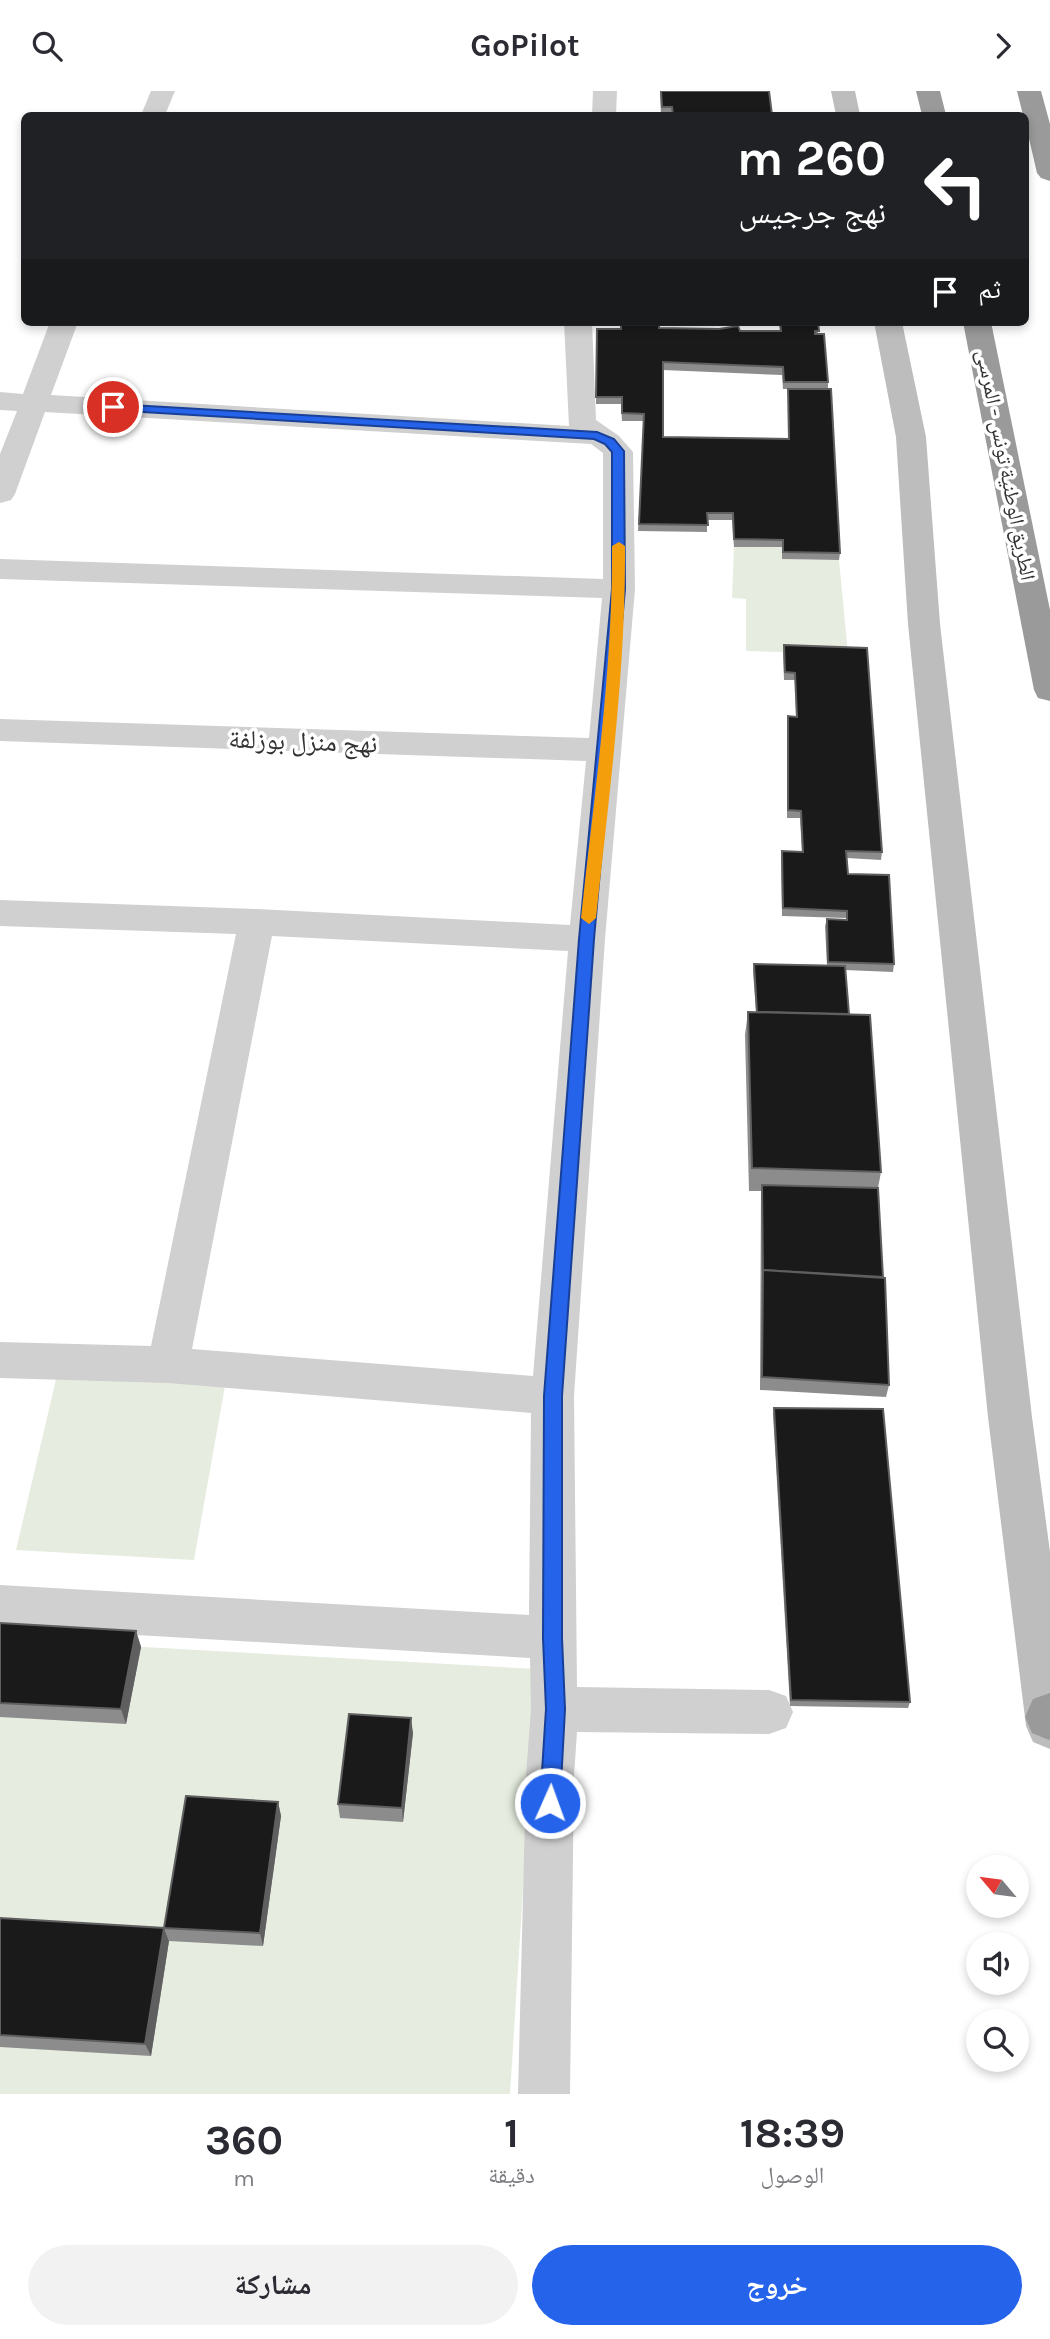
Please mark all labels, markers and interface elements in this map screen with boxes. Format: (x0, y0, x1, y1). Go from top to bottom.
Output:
icon: search (28, 27, 66, 65)
text: GoPilot (470, 27, 580, 64)
icon: forward (984, 27, 1022, 65)
text: 260 m (737, 130, 886, 187)
icon: left (910, 140, 1001, 231)
text: نهج جرجيس (738, 194, 886, 231)
icon: arrive (926, 273, 964, 311)
text: ثم (978, 274, 1001, 305)
street label: الطريق الوطنية تونس - المرسى (971, 348, 1040, 583)
pin (83, 377, 143, 437)
icon: arrive (94, 388, 132, 426)
street label: نهج منزل بوزلفة (228, 723, 378, 761)
position arrow (513, 1766, 587, 1840)
north arrow (966, 1855, 1029, 1918)
map controls (966, 1855, 1029, 2072)
button: sound (966, 1932, 1029, 1995)
button: search (966, 2009, 1029, 2072)
text: 1 (504, 2108, 519, 2158)
text: 18:39 (740, 2108, 845, 2158)
text: 360 (205, 2115, 283, 2165)
text: دقيقة (488, 2162, 535, 2189)
text: الوصول (761, 2162, 824, 2189)
text: m (233, 2165, 255, 2192)
button: مشاركة (28, 2245, 518, 2325)
button: خروج (532, 2245, 1022, 2325)

